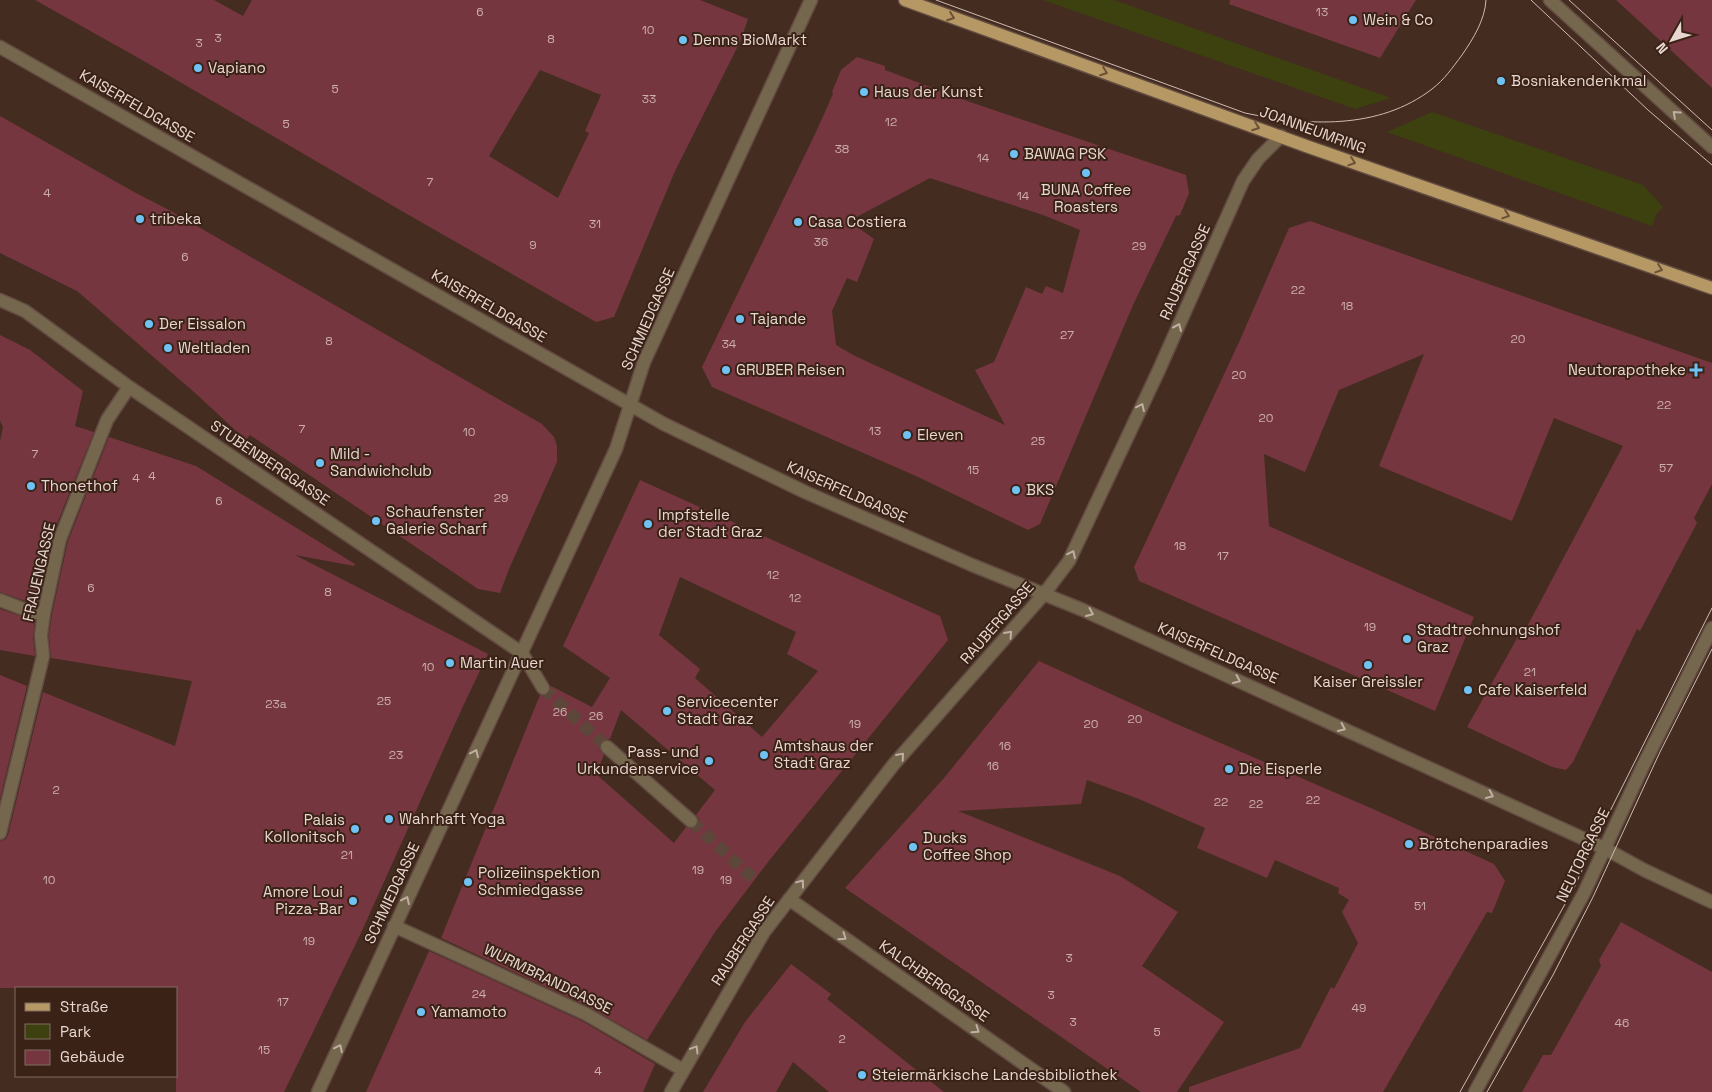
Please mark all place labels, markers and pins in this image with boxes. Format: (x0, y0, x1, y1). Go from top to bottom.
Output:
place label: Wein & Co (1363, 10, 1433, 29)
marker: Wein & Co (1347, 14, 1359, 26)
place label: Denns BioMarkt (693, 30, 807, 49)
marker: Denns BioMarkt (677, 34, 689, 46)
place label: Vapiano (208, 58, 266, 77)
marker: Vapiano (192, 62, 204, 74)
place label: Bosniakendenkmal (1511, 71, 1646, 90)
marker: Bosniakendenkmal (1495, 75, 1507, 87)
place label: Haus der Kunst (874, 82, 983, 101)
marker: Haus der Kunst (858, 86, 870, 98)
place label: BAWAG PSK (1024, 144, 1106, 163)
marker: BAWAG PSK (1008, 148, 1020, 160)
marker: BUNA Coffee Roasters (1080, 167, 1092, 179)
place label: BUNA Coffee Roasters (1041, 180, 1131, 216)
place label: tribeka (150, 209, 202, 228)
place label: Casa Costiera (808, 212, 907, 231)
marker: tribeka (134, 213, 146, 225)
marker: Casa Costiera (792, 216, 804, 228)
place label: Tajande (750, 309, 806, 328)
marker: Tajande (734, 313, 746, 325)
place label: Der Eissalon (159, 314, 246, 333)
marker: Der Eissalon (143, 318, 155, 330)
place label: Weltladen (178, 338, 250, 357)
marker: Weltladen (162, 342, 174, 354)
place label: GRUBER Reisen (736, 360, 845, 379)
place label: Neutorapotheke (1568, 360, 1686, 379)
marker: GRUBER Reisen (720, 364, 732, 376)
marker: Neutorapotheke (1690, 364, 1702, 376)
place label: Eleven (917, 425, 964, 444)
marker: Eleven (901, 429, 913, 441)
place label: Mild - Sandwichclub (330, 444, 432, 480)
marker: Mild - Sandwichclub (314, 457, 326, 469)
place label: Thonethof (41, 476, 118, 495)
marker: Thonethof (25, 480, 37, 492)
place label: BKS (1026, 480, 1054, 499)
marker: BKS (1010, 484, 1022, 496)
place label: Schaufenster Galerie Scharf (386, 502, 488, 538)
place label: Impfstelle der Stadt Graz (658, 505, 763, 541)
marker: Schaufenster Galerie Scharf (370, 515, 382, 527)
marker: Impfstelle der Stadt Graz (642, 518, 654, 530)
place label: Stadtrechnungshof Graz (1417, 620, 1561, 656)
marker: Stadtrechnungshof Graz (1401, 633, 1413, 645)
place label: Martin Auer (460, 653, 544, 672)
marker: Martin Auer (444, 657, 456, 669)
marker: Kaiser Greissler (1362, 659, 1374, 671)
place label: Kaiser Greissler (1313, 672, 1423, 691)
place label: Cafe Kaiserfeld (1478, 680, 1587, 699)
marker: Cafe Kaiserfeld (1462, 684, 1474, 696)
place label: Servicecenter Stadt Graz (677, 692, 779, 728)
marker: Servicecenter Stadt Graz (661, 705, 673, 717)
place label: Amtshaus der Stadt Graz (774, 736, 874, 772)
place label: Pass- und Urkundenservice (577, 742, 699, 778)
marker: Amtshaus der Stadt Graz (758, 749, 770, 761)
marker: Pass- und Urkundenservice (703, 755, 715, 767)
place label: Die Eisperle (1239, 759, 1322, 778)
marker: Die Eisperle (1223, 763, 1235, 775)
place label: Wahrhaft Yoga (399, 809, 505, 828)
place label: Palais Kollonitsch (264, 810, 345, 846)
marker: Wahrhaft Yoga (383, 813, 395, 825)
marker: Palais Kollonitsch (349, 823, 361, 835)
place label: Ducks Coffee Shop (923, 828, 1012, 864)
place label: Brötchenparadies (1419, 834, 1548, 853)
marker: Brötchenparadies (1403, 838, 1415, 850)
marker: Ducks Coffee Shop (907, 841, 919, 853)
place label: Polizeiinspektion Schmiedgasse (478, 863, 600, 899)
marker: Polizeiinspektion Schmiedgasse (462, 876, 474, 888)
place label: Amore Loui Pizza-Bar (263, 882, 343, 918)
marker: Amore Loui Pizza-Bar (347, 895, 359, 907)
place label: Yamamoto (431, 1002, 507, 1021)
marker: Yamamoto (415, 1006, 427, 1018)
place label: Steiermärkische Landesbibliothek (872, 1065, 1117, 1084)
marker: Steiermärkische Landesbibliothek (856, 1069, 868, 1081)

